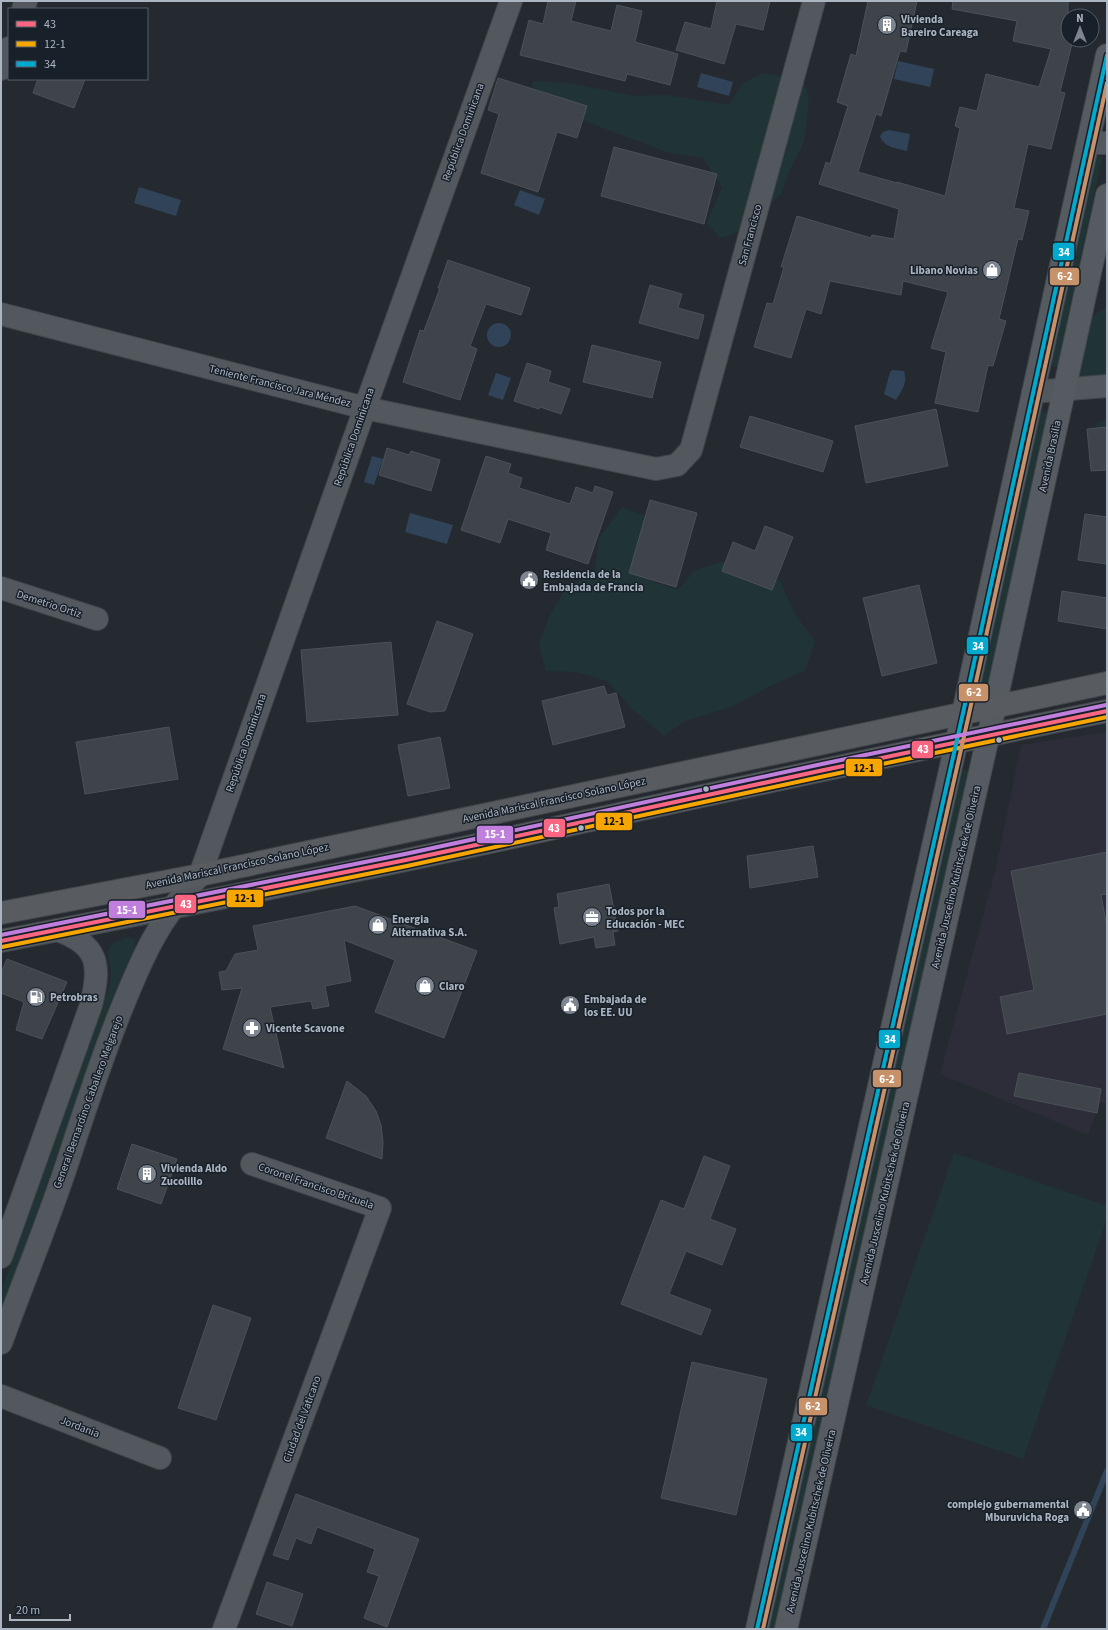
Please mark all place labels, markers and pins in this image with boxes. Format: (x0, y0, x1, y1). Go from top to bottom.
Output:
place label: Vivienda Bareiro Careaga (900, 12, 979, 40)
building icon: Vivienda Bareiro Careaga (876, 14, 898, 36)
shop icon: Libano Novias (981, 259, 1003, 281)
place label: Libano Novias (910, 263, 978, 278)
place label: Residencia de la Embajada de Francia (543, 567, 644, 595)
public building icon: Residencia de la Embajada de Francia (518, 569, 540, 591)
unlabelled marker (994, 735, 1004, 745)
unlabelled marker (701, 784, 711, 794)
unlabelled marker (576, 823, 586, 833)
place label: Todos por la Educación - MEC (606, 904, 685, 932)
office icon: Todos por la Educación - MEC (581, 906, 603, 928)
place label: Energia Alternativa S.A. (391, 912, 467, 940)
shop icon: Energia Alternativa S.A. (367, 914, 389, 936)
shop icon: Claro (414, 975, 436, 997)
place label: Claro (439, 979, 465, 994)
fuel station icon: Petrobras (25, 986, 47, 1008)
place label: Petrobras (50, 990, 98, 1005)
place label: Embajada de los EE. UU (584, 992, 647, 1020)
public building icon: Embajada de los EE. UU (559, 994, 581, 1016)
pharmacy icon: Vicente Scavone (241, 1017, 263, 1039)
place label: Vicente Scavone (265, 1021, 345, 1036)
place label: Vivienda Aldo Zucolillo (160, 1161, 227, 1189)
building icon: Vivienda Aldo Zucolillo (136, 1163, 158, 1185)
place label: complejo gubernamental Mburuvicha Roga (947, 1497, 1070, 1525)
public building icon: complejo gubernamental Mburuvicha Roga (1072, 1499, 1094, 1521)

